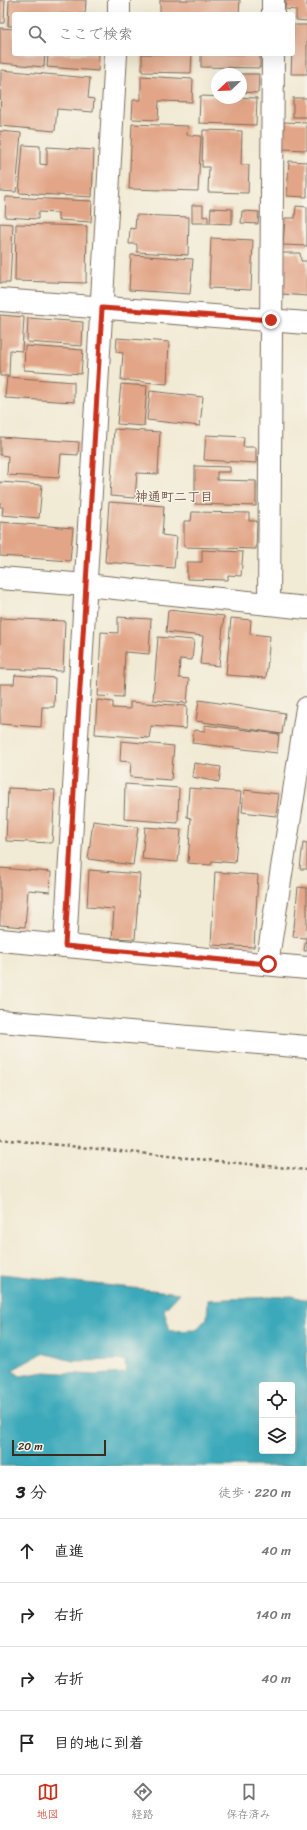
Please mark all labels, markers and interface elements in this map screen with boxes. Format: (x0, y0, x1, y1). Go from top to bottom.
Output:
search box (12, 12, 295, 56)
text: ここで検索 (58, 21, 133, 47)
icon: search (26, 23, 48, 45)
north arrow (211, 68, 247, 104)
route end (262, 311, 280, 329)
district label: 神通町二丁目 (135, 485, 213, 508)
route start (259, 955, 277, 973)
map controls (259, 1382, 295, 1454)
button: locate (259, 1382, 295, 1418)
button: layers (259, 1418, 295, 1454)
text: 20 m (18, 1437, 43, 1456)
scale bar (12, 1438, 106, 1457)
text: 3 分 (16, 1477, 47, 1507)
text: 徒歩 · 220 m (218, 1481, 291, 1504)
text: 直進 (54, 1538, 84, 1564)
text: 40 m (261, 1539, 291, 1562)
icon: ahead (16, 1540, 38, 1562)
text: 右折 (54, 1602, 84, 1628)
text: 140 m (256, 1603, 291, 1626)
icon: right (16, 1604, 38, 1626)
text: 右折 (54, 1666, 84, 1692)
text: 40 m (261, 1667, 291, 1690)
icon: right (16, 1668, 38, 1690)
text: 目的地に到着 (54, 1730, 144, 1756)
icon: arrive (16, 1732, 38, 1754)
tab: 地図 (37, 1781, 59, 1824)
tab: 経路 (132, 1781, 154, 1824)
tab: 保存済み (227, 1781, 271, 1824)

